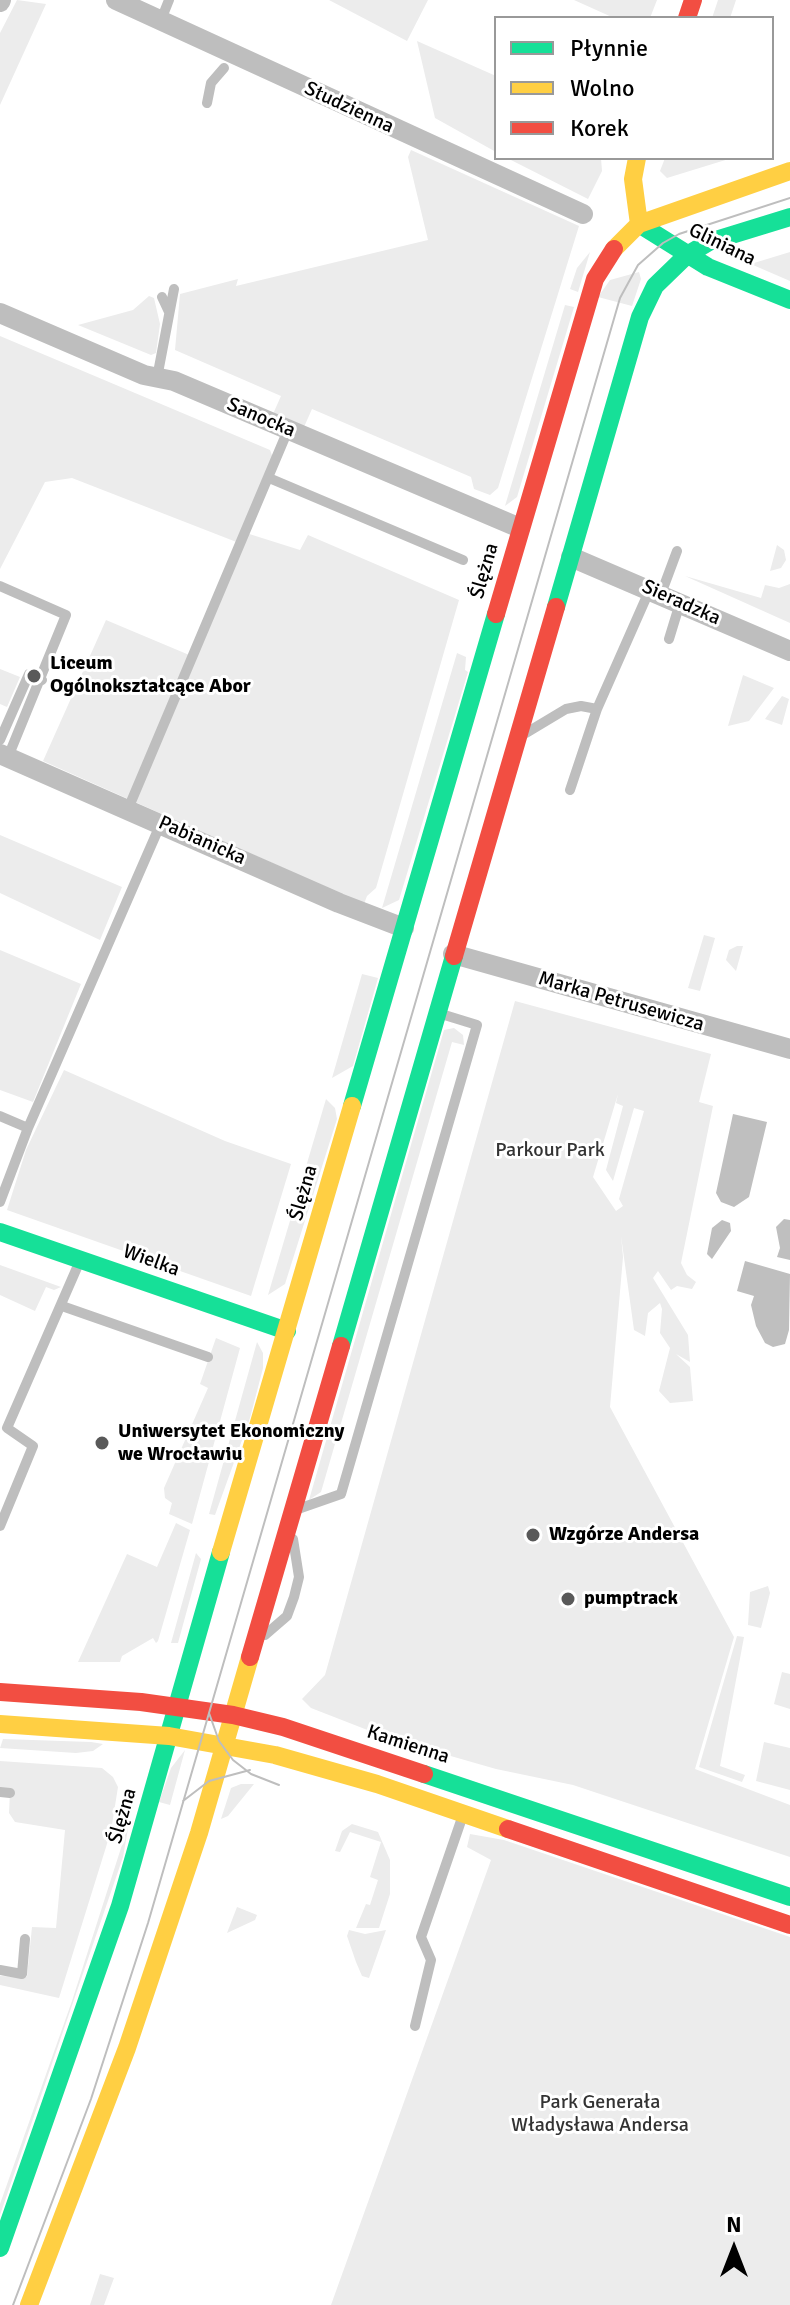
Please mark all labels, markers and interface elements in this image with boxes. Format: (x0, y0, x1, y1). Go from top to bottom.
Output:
legend (494, 16, 774, 160)
text: Płynnie (570, 33, 648, 63)
text: Wolno (570, 73, 635, 103)
street label: Studzienna (300, 77, 398, 139)
text: Korek (570, 113, 629, 143)
street label: Gliniana (685, 219, 759, 271)
street label: Sanocka (223, 393, 299, 443)
street label: Ślężna (466, 540, 504, 602)
street label: Sieradzka (638, 575, 724, 631)
place label: Liceum Ogólnokształcące Abor (50, 652, 251, 699)
marker: Liceum Ogólnokształcące Abor (25, 667, 43, 685)
street label: Pabianicka (155, 811, 249, 871)
street label: Marka Petrusewicza (535, 967, 707, 1037)
park label: Parkour Park (495, 1139, 605, 1163)
street label: Ślężna (285, 1162, 323, 1224)
street label: Wielka (119, 1240, 183, 1282)
place label: Uniwersytet Ekonomiczny we Wrocławiu (118, 1420, 344, 1467)
marker: Uniwersytet Ekonomiczny we Wrocławiu (93, 1434, 111, 1452)
place label: Wzgórze Andersa (549, 1523, 699, 1547)
marker: Wzgórze Andersa (524, 1526, 542, 1544)
place label: pumptrack (584, 1587, 678, 1611)
marker: pumptrack (559, 1590, 577, 1608)
street label: Kamienna (364, 1720, 452, 1770)
street label: Ślężna (104, 1785, 142, 1847)
park label: Park Generała Władysława Andersa (511, 2091, 689, 2138)
north arrow (694, 2209, 774, 2289)
text: N (726, 2211, 742, 2238)

